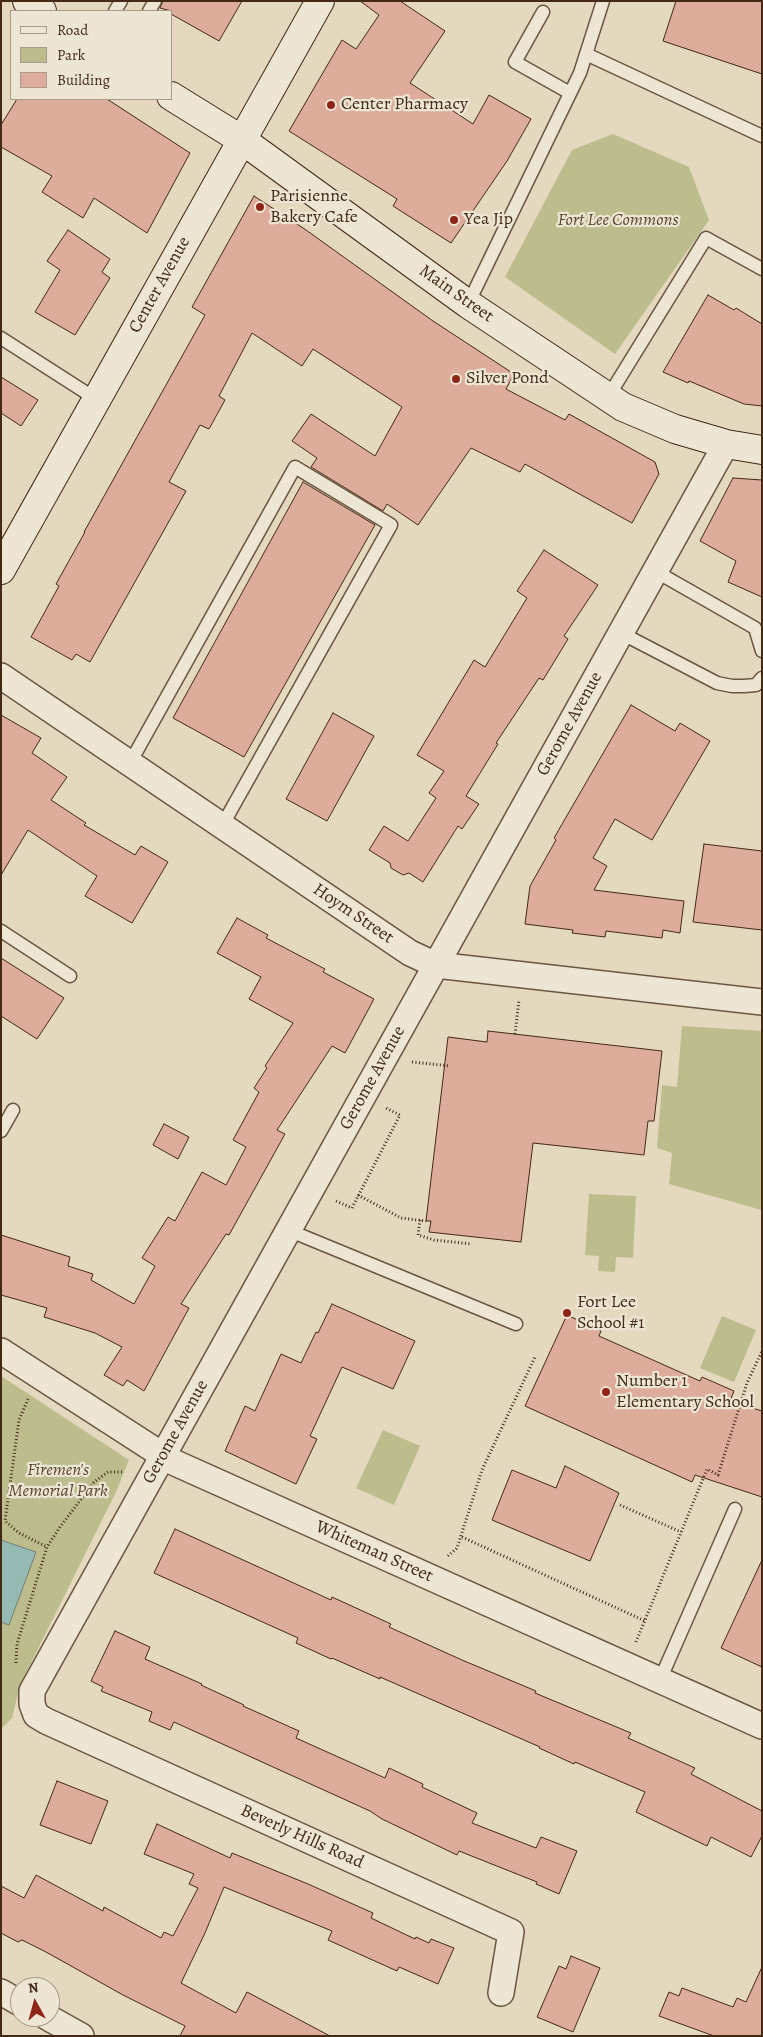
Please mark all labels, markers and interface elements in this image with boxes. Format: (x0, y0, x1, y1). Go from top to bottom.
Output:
legend (10, 10, 172, 100)
text: Road (57, 20, 88, 40)
text: Park (57, 45, 85, 65)
text: Building (57, 70, 110, 90)
place label: Center Pharmacy (341, 94, 468, 116)
marker: Center Pharmacy (325, 99, 337, 111)
place label: Parisienne Bakery Cafe (270, 186, 358, 228)
marker: Parisienne Bakery Cafe (254, 201, 266, 213)
place label: Yea Jip (464, 209, 513, 231)
park label: Fort Lee Commons (557, 210, 679, 232)
marker: Yea Jip (448, 214, 460, 226)
street label: Center Avenue (125, 233, 195, 337)
street label: Main Street (414, 260, 498, 328)
place label: Silver Pond (466, 368, 549, 390)
marker: Silver Pond (450, 373, 462, 385)
street label: Gerome Avenue (533, 668, 607, 780)
street label: Hoym Street (309, 879, 397, 949)
street label: Gerome Avenue (336, 1022, 410, 1134)
place label: Fort Lee School #1 (577, 1292, 644, 1335)
marker: Fort Lee School #1 (561, 1307, 573, 1319)
place label: Number 1 Elementary School (616, 1371, 754, 1414)
street label: Gerome Avenue (139, 1376, 213, 1488)
marker: Number 1 Elementary School (600, 1386, 612, 1398)
park label: Firemen's Memorial Park (8, 1460, 108, 1502)
street label: Whiteman Street (312, 1516, 436, 1588)
street label: Beverly Hills Road (237, 1800, 367, 1874)
north arrow (10, 1977, 60, 2027)
text: N (27, 1978, 39, 1998)

